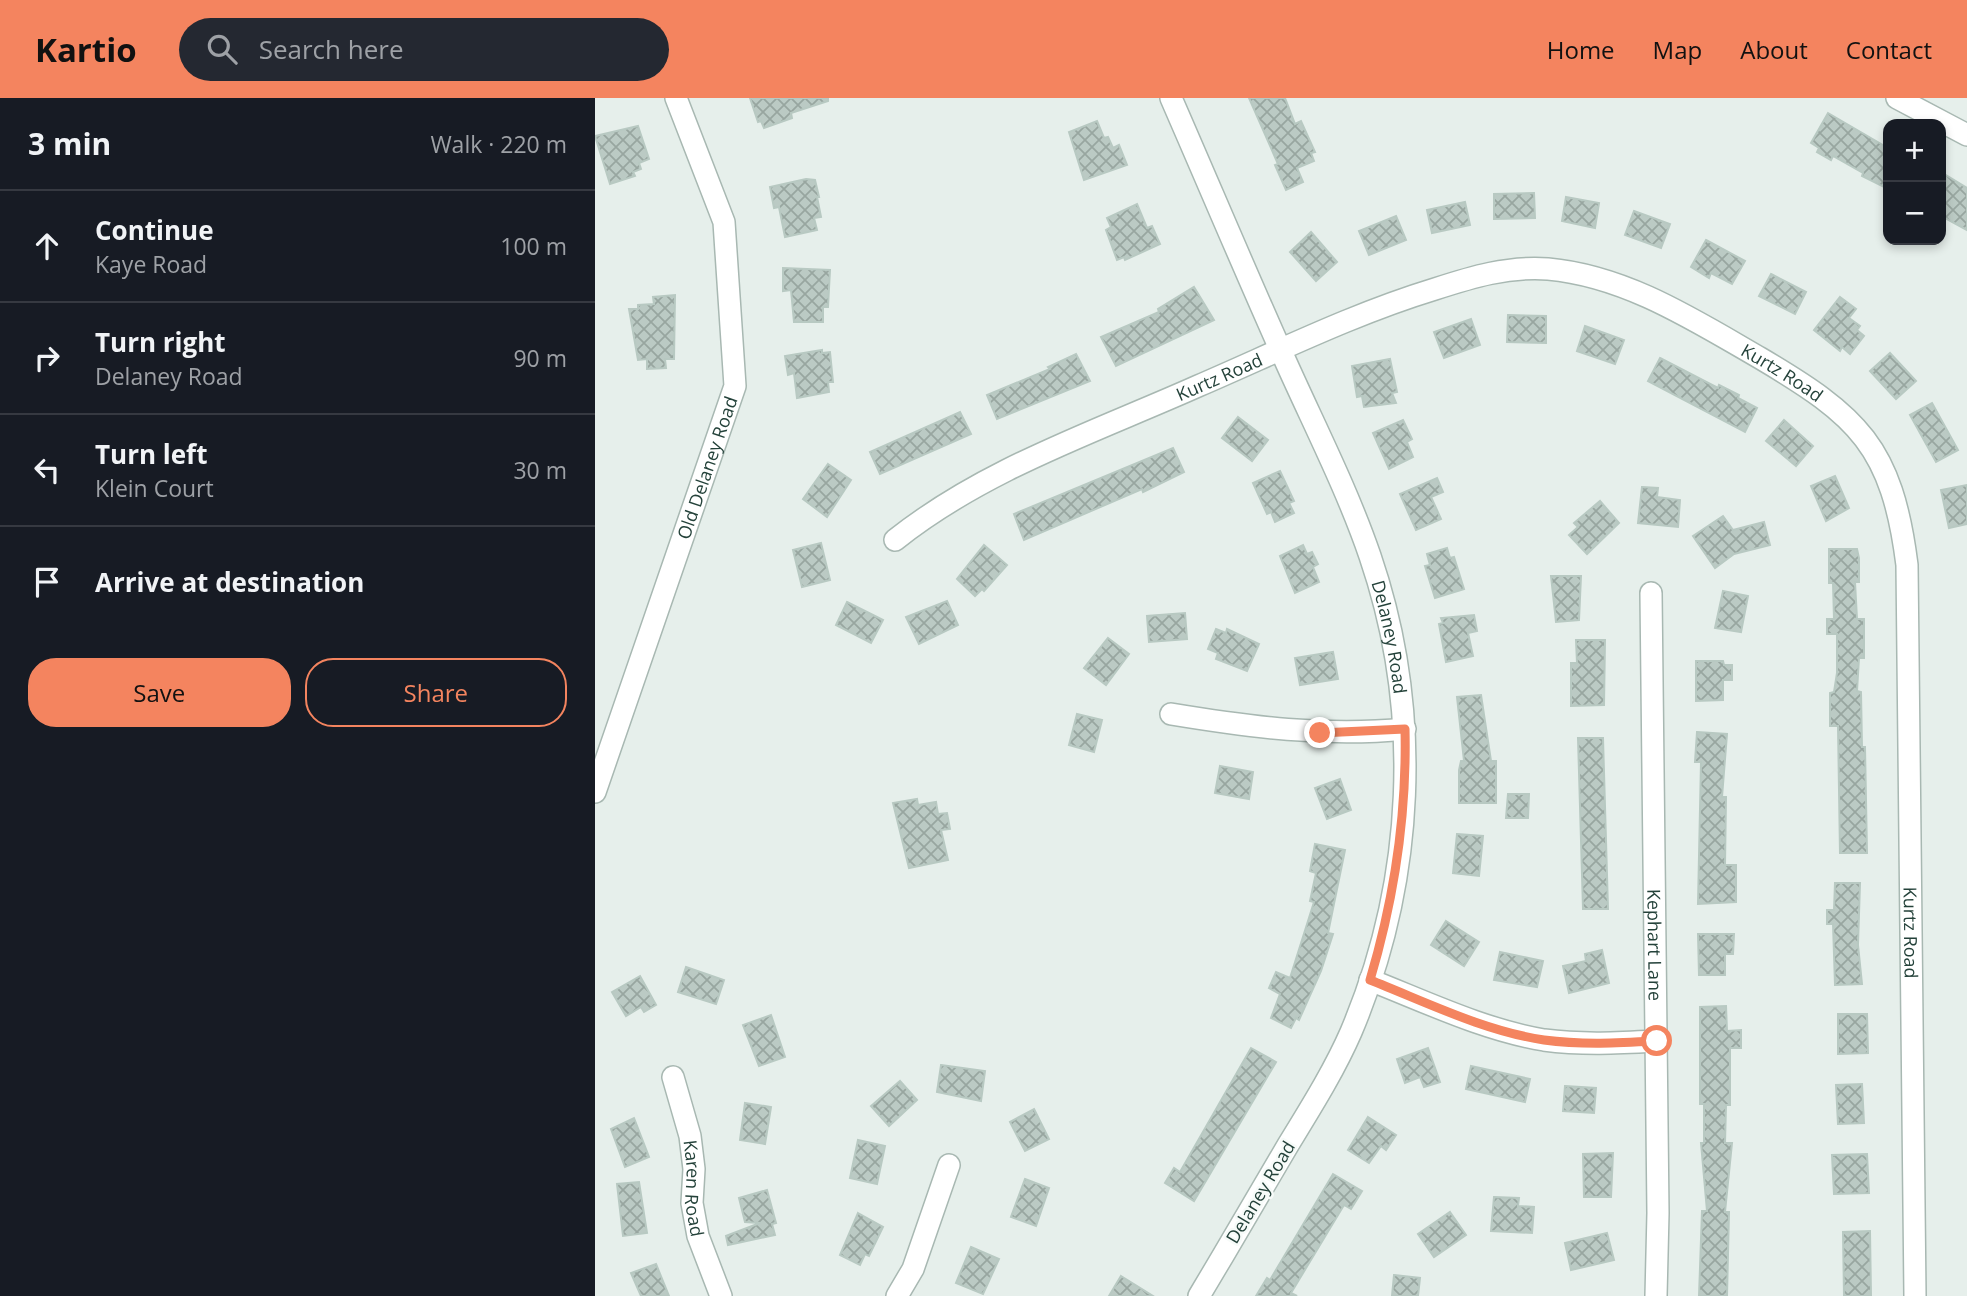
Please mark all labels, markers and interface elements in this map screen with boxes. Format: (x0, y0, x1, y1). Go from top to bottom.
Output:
search box (179, 18, 669, 81)
text: Kartio (35, 27, 137, 72)
icon: search (203, 30, 241, 68)
text: Search here (259, 31, 404, 67)
text: Home (1547, 33, 1615, 66)
text: Map (1653, 33, 1702, 66)
text: About (1740, 33, 1808, 66)
text: Contact (1846, 33, 1932, 66)
map controls (1883, 119, 1946, 245)
button: + (1883, 119, 1946, 182)
text: 3 min (28, 123, 111, 164)
text: Walk · 220 m (430, 128, 567, 160)
button: − (1883, 182, 1946, 245)
text: Continue (95, 212, 214, 248)
icon: ahead (28, 227, 66, 265)
text: 100 m (500, 230, 567, 262)
text: Kaye Road (95, 248, 207, 280)
text: Turn right (95, 324, 226, 360)
street label: Kurtz Road (1737, 338, 1828, 407)
icon: right (28, 339, 66, 377)
text: 90 m (513, 342, 567, 374)
street label: Kurtz Road (1172, 347, 1266, 406)
text: Delaney Road (95, 360, 243, 392)
street label: Old Delaney Road (671, 393, 743, 542)
text: Turn left (95, 436, 207, 472)
icon: left (28, 451, 66, 489)
text: 30 m (513, 454, 567, 486)
text: Klein Court (95, 472, 214, 504)
icon: arrive (28, 563, 66, 601)
text: Arrive at destination (95, 564, 364, 600)
street label: Delaney Road (1366, 577, 1413, 695)
button: Save (28, 658, 291, 727)
button: Share (305, 658, 567, 727)
route end (1304, 717, 1335, 748)
street label: Kurtz Road (1899, 886, 1924, 979)
street label: Kephart Lane (1642, 889, 1668, 1001)
route start (1641, 1025, 1672, 1056)
street label: Delaney Road (1220, 1136, 1300, 1248)
street label: Karen Road (679, 1139, 710, 1239)

